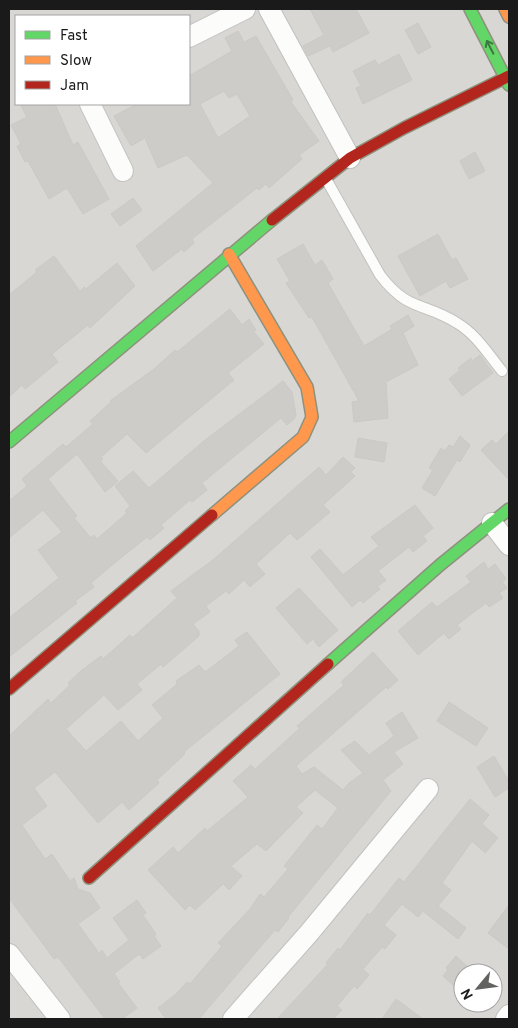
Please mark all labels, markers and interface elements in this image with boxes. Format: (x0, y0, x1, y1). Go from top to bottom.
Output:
legend (15, 15, 190, 105)
text: Fast (60, 27, 88, 46)
one-way arrow (485, 40, 494, 55)
text: Slow (60, 52, 92, 71)
text: Jam (60, 77, 89, 96)
north arrow (453, 963, 503, 1013)
text: N (458, 985, 478, 1002)

